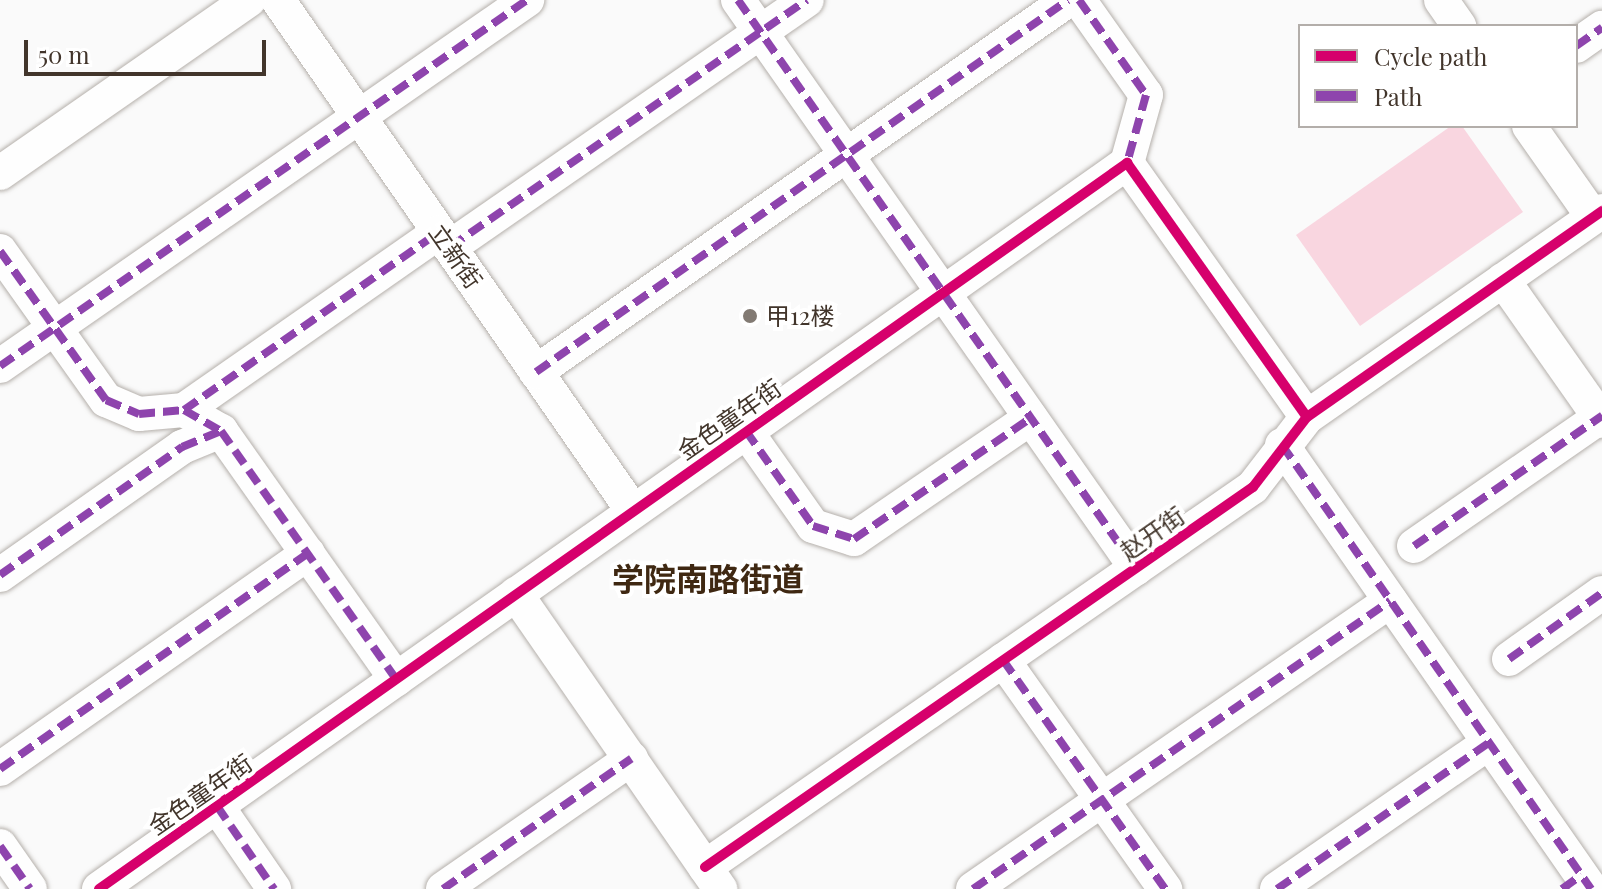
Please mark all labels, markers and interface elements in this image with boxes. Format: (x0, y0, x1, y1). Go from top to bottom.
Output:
scale bar (28, 24, 270, 74)
legend (1298, 24, 1578, 128)
text: 50 m (38, 38, 90, 70)
text: Cycle path (1374, 40, 1487, 72)
text: Path (1374, 80, 1422, 112)
street label: 立新街 (424, 218, 488, 294)
place label: 甲12楼 (766, 302, 834, 330)
marker: 甲12楼 (741, 307, 759, 325)
street label: 金色童年街 (672, 373, 786, 465)
street label: 赵开街 (1114, 501, 1190, 565)
district label: 学院南路街道 (612, 559, 804, 597)
street label: 金色童年街 (143, 748, 257, 840)

